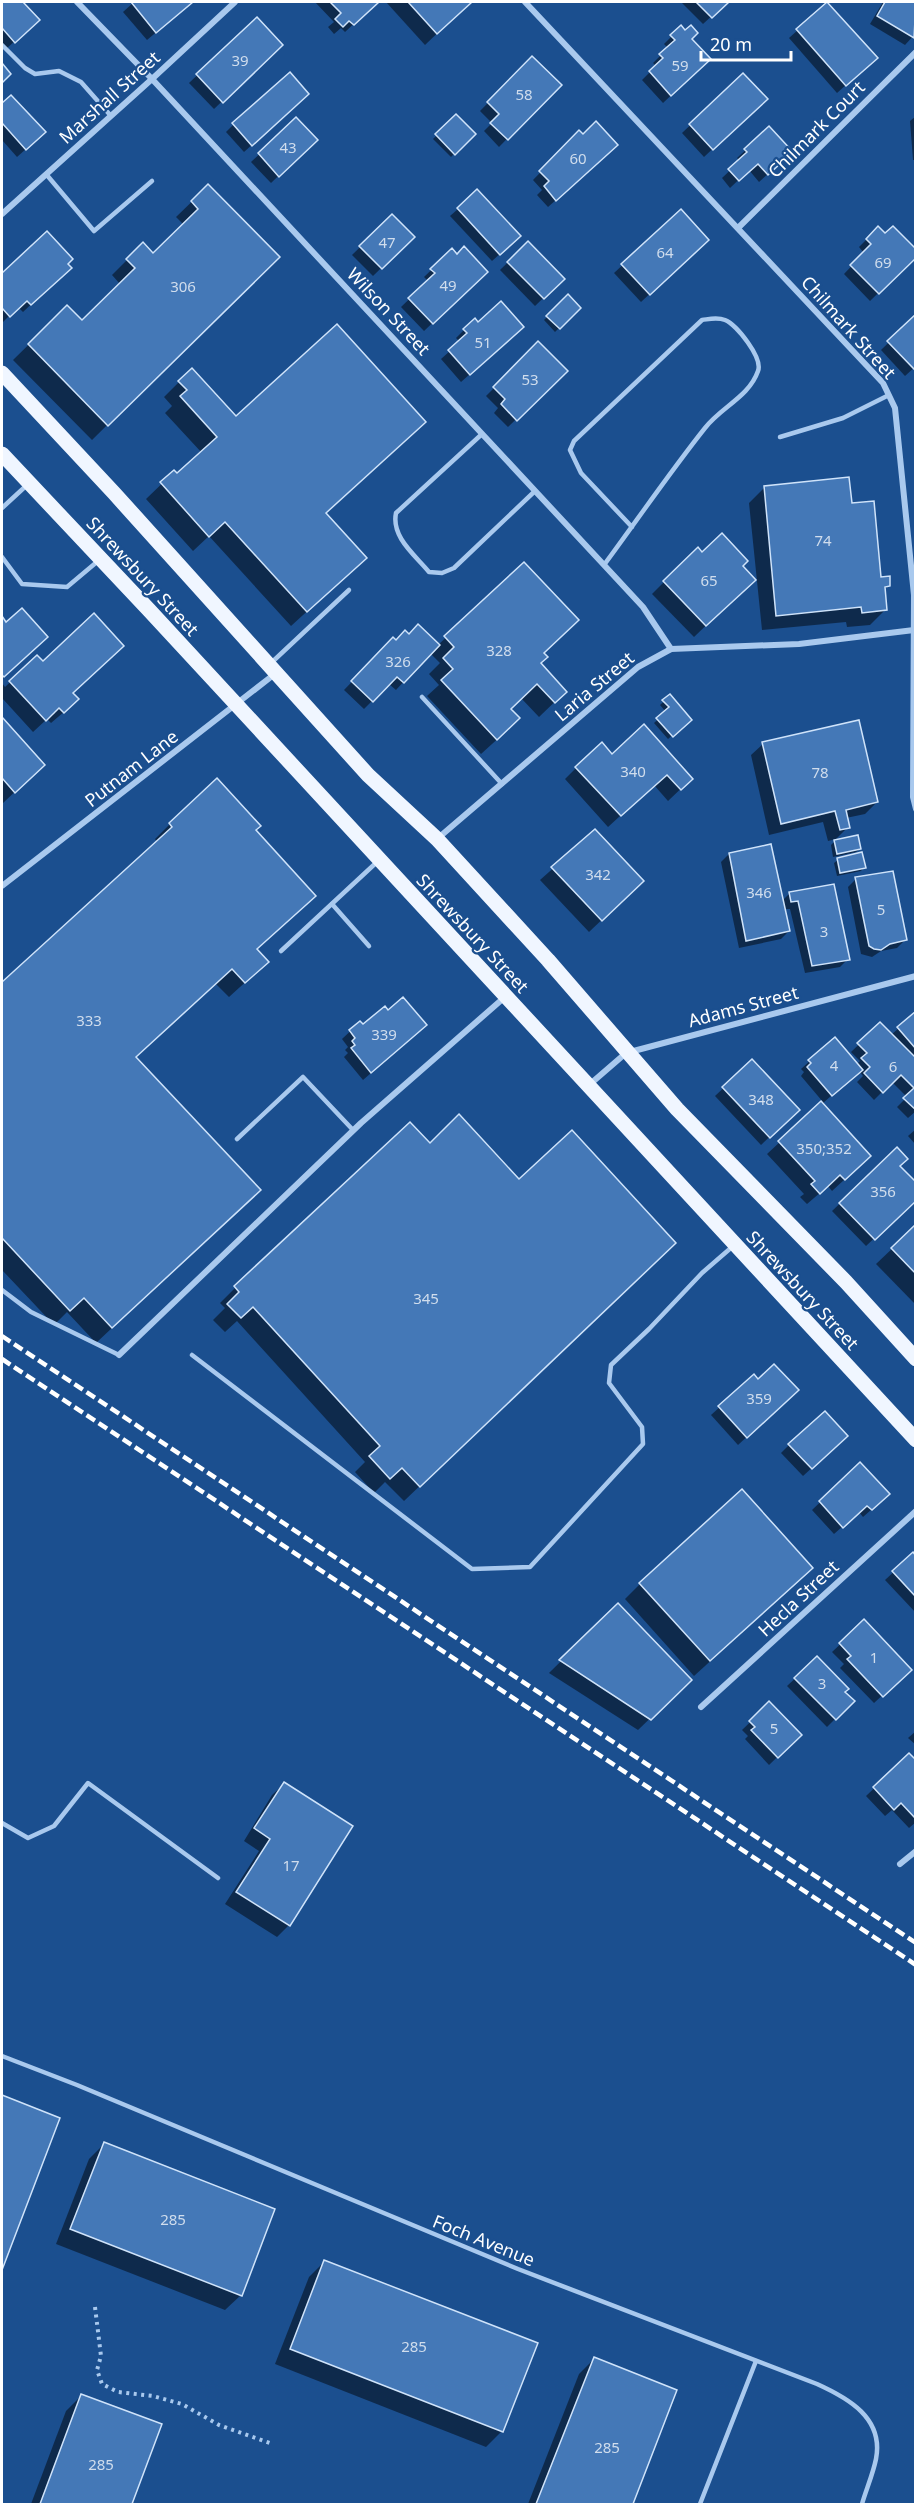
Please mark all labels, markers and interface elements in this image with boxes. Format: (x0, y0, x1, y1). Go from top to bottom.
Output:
scale bar (701, 24, 791, 62)
text: 20 m (710, 32, 752, 56)
street label: Marshall Street (53, 45, 165, 149)
house number: 39 (231, 50, 249, 70)
house number: 59 (671, 55, 689, 75)
street label: Chilmark Court (762, 75, 870, 183)
house number: 58 (515, 84, 533, 104)
house number: 43 (279, 137, 297, 157)
house number: 60 (569, 148, 587, 168)
house number: 47 (378, 232, 396, 252)
house number: 64 (656, 242, 674, 262)
house number: 69 (874, 252, 892, 272)
street label: Wilson Street (342, 262, 436, 360)
street label: Chilmark Street (796, 270, 902, 384)
house number: 49 (439, 275, 457, 295)
house number: 306 (170, 276, 196, 296)
house number: 51 (474, 332, 492, 352)
house number: 53 (521, 369, 539, 389)
street label: Shrewsbury Street (82, 511, 205, 641)
house number: 74 (814, 530, 832, 550)
house number: 65 (700, 570, 718, 590)
house number: 328 (486, 640, 512, 660)
street label: Laria Street (549, 645, 639, 726)
house number: 326 (385, 651, 411, 671)
street label: Putnam Lane (79, 724, 183, 812)
house number: 340 (620, 761, 646, 781)
house number: 78 (811, 762, 829, 782)
house number: 342 (585, 864, 611, 884)
street label: Shrewsbury Street (412, 868, 535, 998)
house number: 346 (746, 882, 772, 902)
house number: 5 (877, 899, 885, 919)
house number: 3 (820, 921, 828, 941)
street label: Adams Street (685, 980, 801, 1032)
house number: 333 (76, 1010, 102, 1030)
house number: 339 (371, 1024, 397, 1044)
house number: 4 (830, 1055, 839, 1075)
house number: 6 (889, 1056, 897, 1076)
house number: 348 (748, 1089, 774, 1109)
house number: 350;352 (796, 1138, 852, 1158)
house number: 356 (870, 1181, 896, 1201)
street label: Shrewsbury Street (742, 1225, 865, 1355)
house number: 345 (413, 1288, 439, 1308)
house number: 359 (746, 1388, 772, 1408)
street label: Hecla Street (753, 1554, 844, 1641)
house number: 1 (870, 1647, 878, 1667)
house number: 3 (818, 1673, 826, 1693)
house number: 5 (770, 1718, 778, 1738)
house number: 17 (282, 1855, 300, 1875)
house number: 285 (160, 2209, 186, 2229)
street label: Foch Avenue (429, 2209, 539, 2271)
house number: 285 (401, 2336, 427, 2356)
house number: 285 (594, 2437, 620, 2457)
house number: 285 (88, 2454, 114, 2474)

